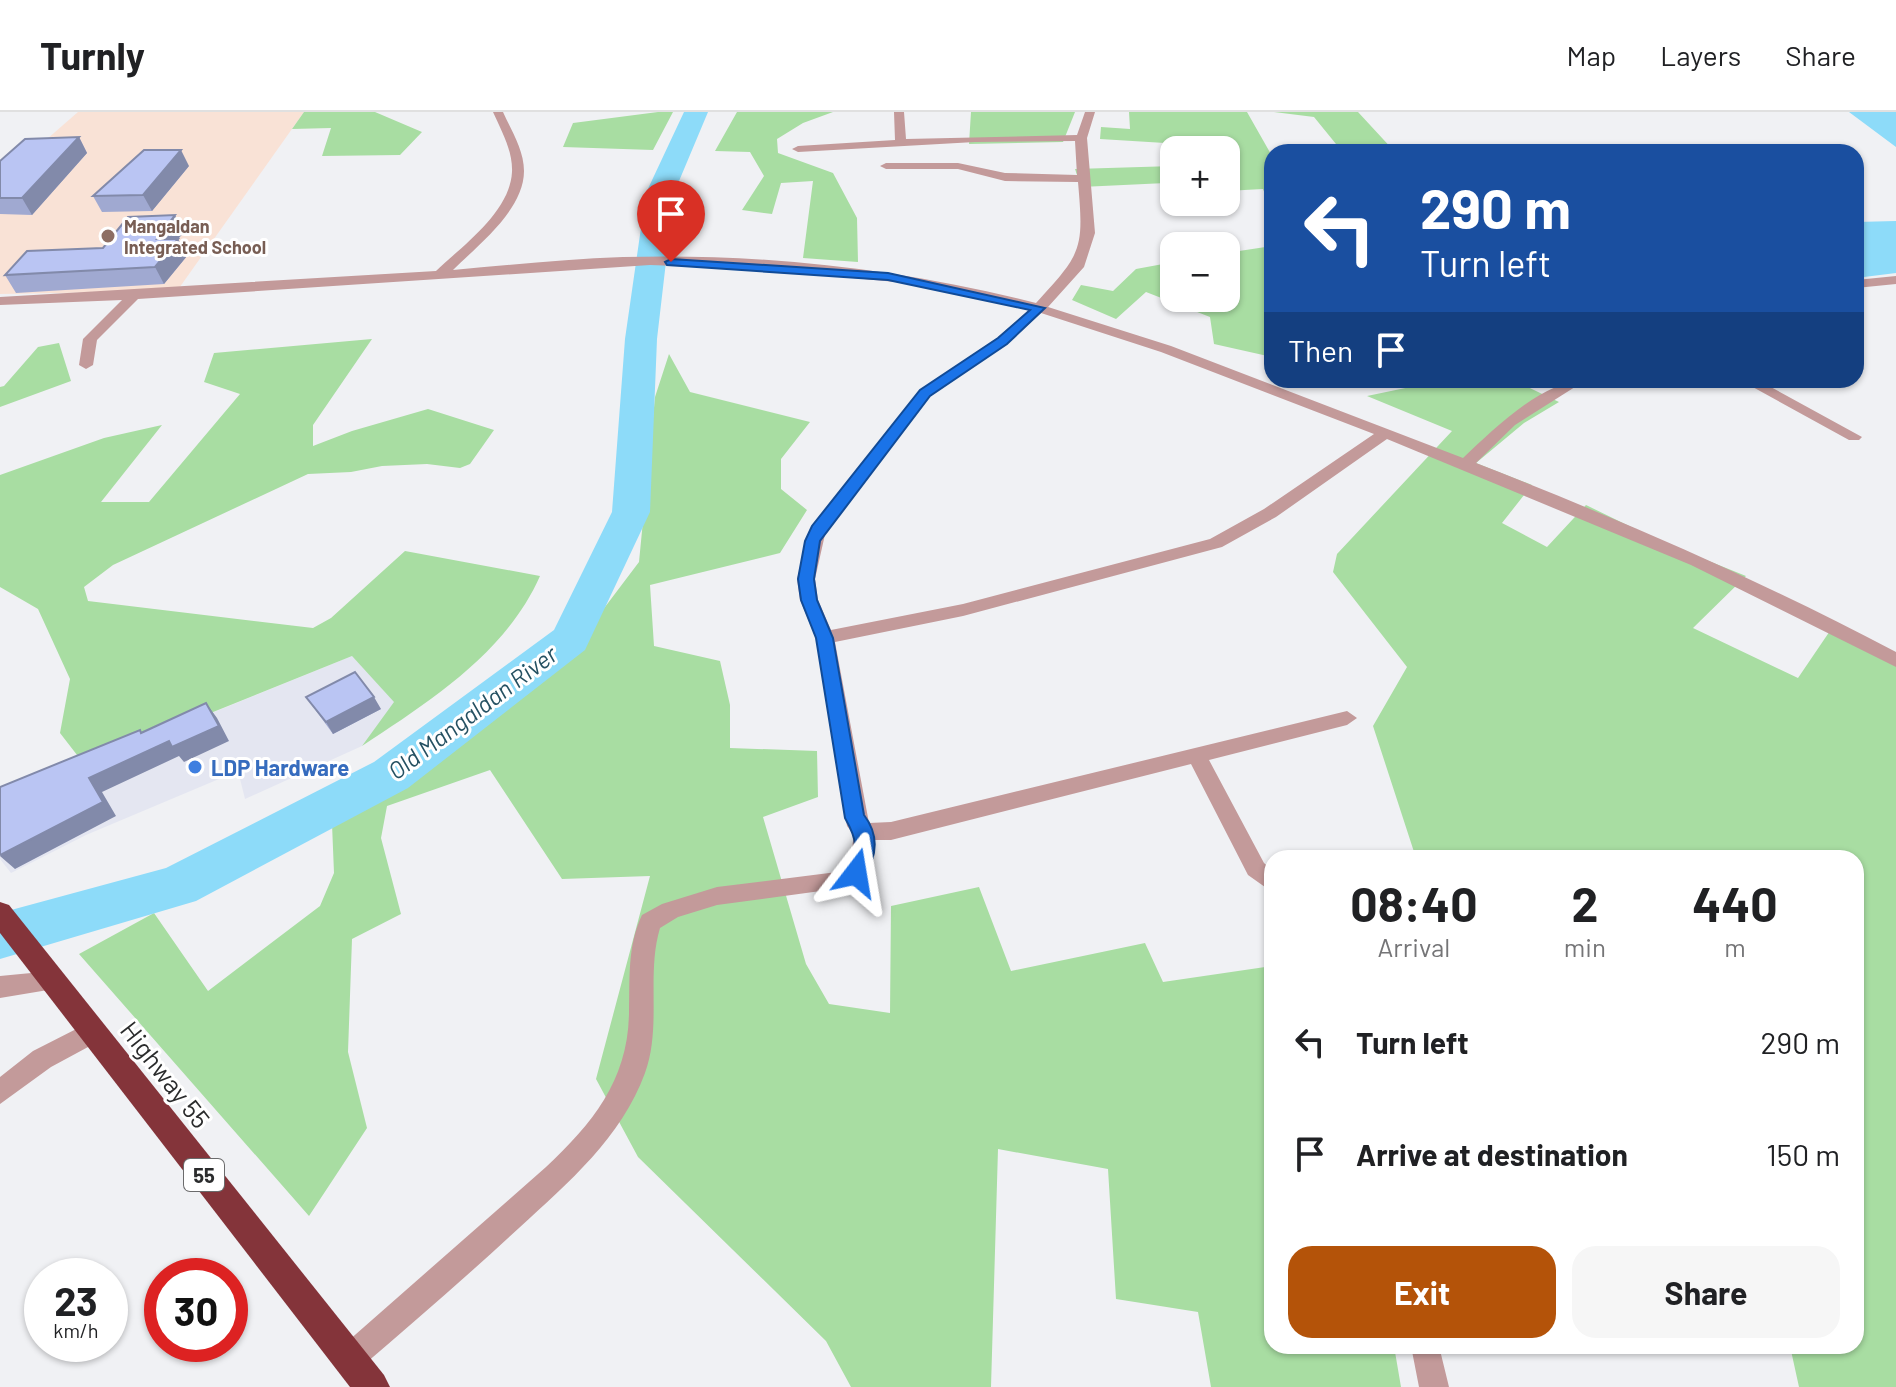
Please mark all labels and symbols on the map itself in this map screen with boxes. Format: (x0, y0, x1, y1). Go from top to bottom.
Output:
pin (637, 180, 705, 262)
place label: Mangaldan Integrated School (124, 215, 266, 258)
marker: Mangaldan Integrated School (99, 227, 117, 245)
water label: Old Mangaldan River (382, 638, 563, 785)
place label: LDP Hardware (211, 754, 349, 780)
marker: LDP Hardware (186, 758, 204, 776)
position arrow (814, 831, 898, 915)
street label: Highway 55 (115, 1014, 217, 1134)
road number: 55 (184, 1159, 224, 1191)
speed limit sign: 30 (144, 1258, 248, 1362)

